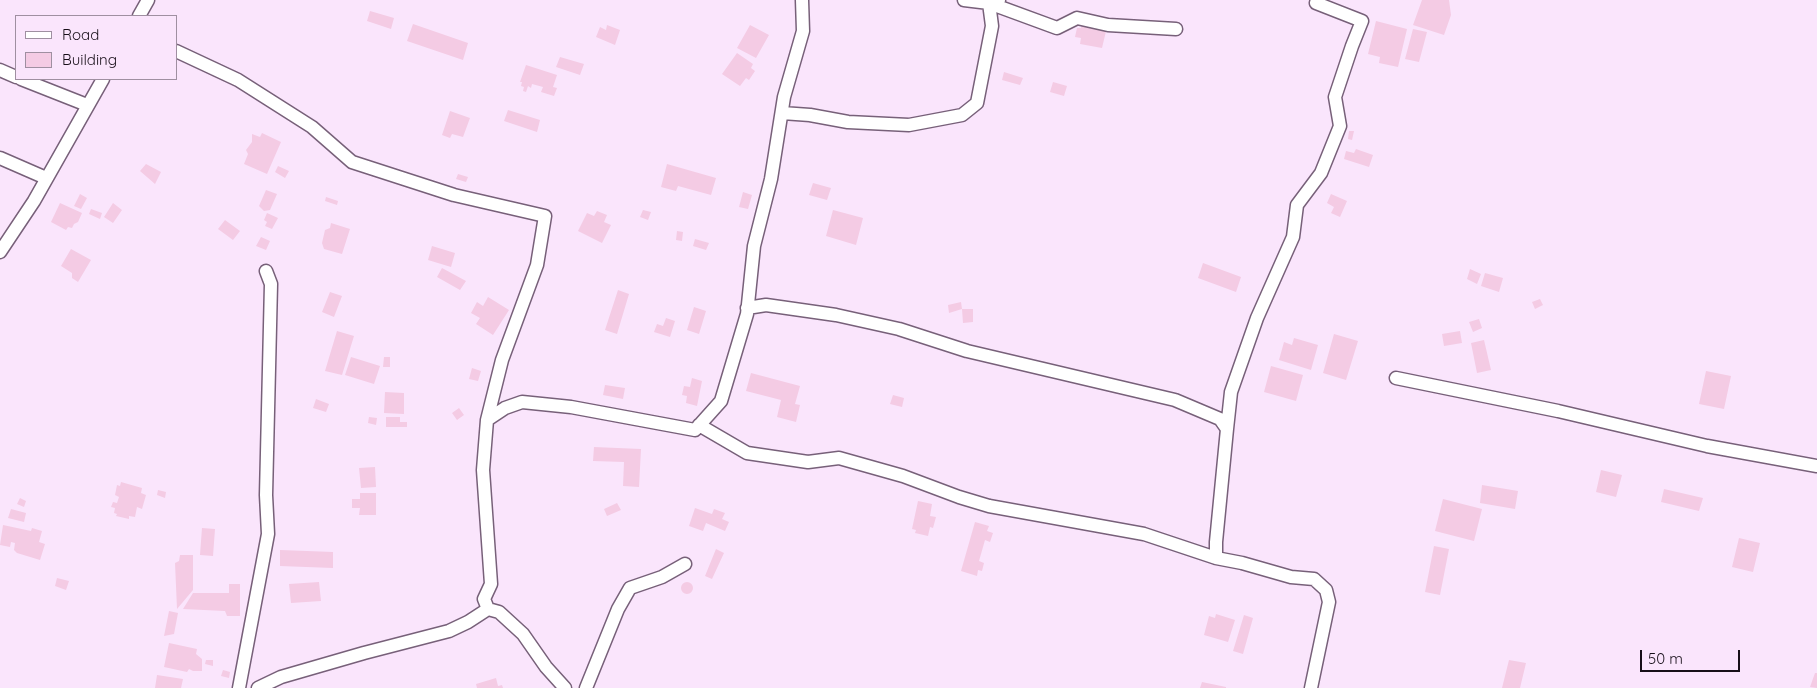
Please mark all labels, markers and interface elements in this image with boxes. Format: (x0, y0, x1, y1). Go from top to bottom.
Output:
legend (15, 15, 178, 80)
text: Road (62, 25, 99, 44)
text: Building (62, 50, 117, 69)
scale bar (1642, 640, 1742, 672)
text: 50 m (1648, 649, 1683, 668)

